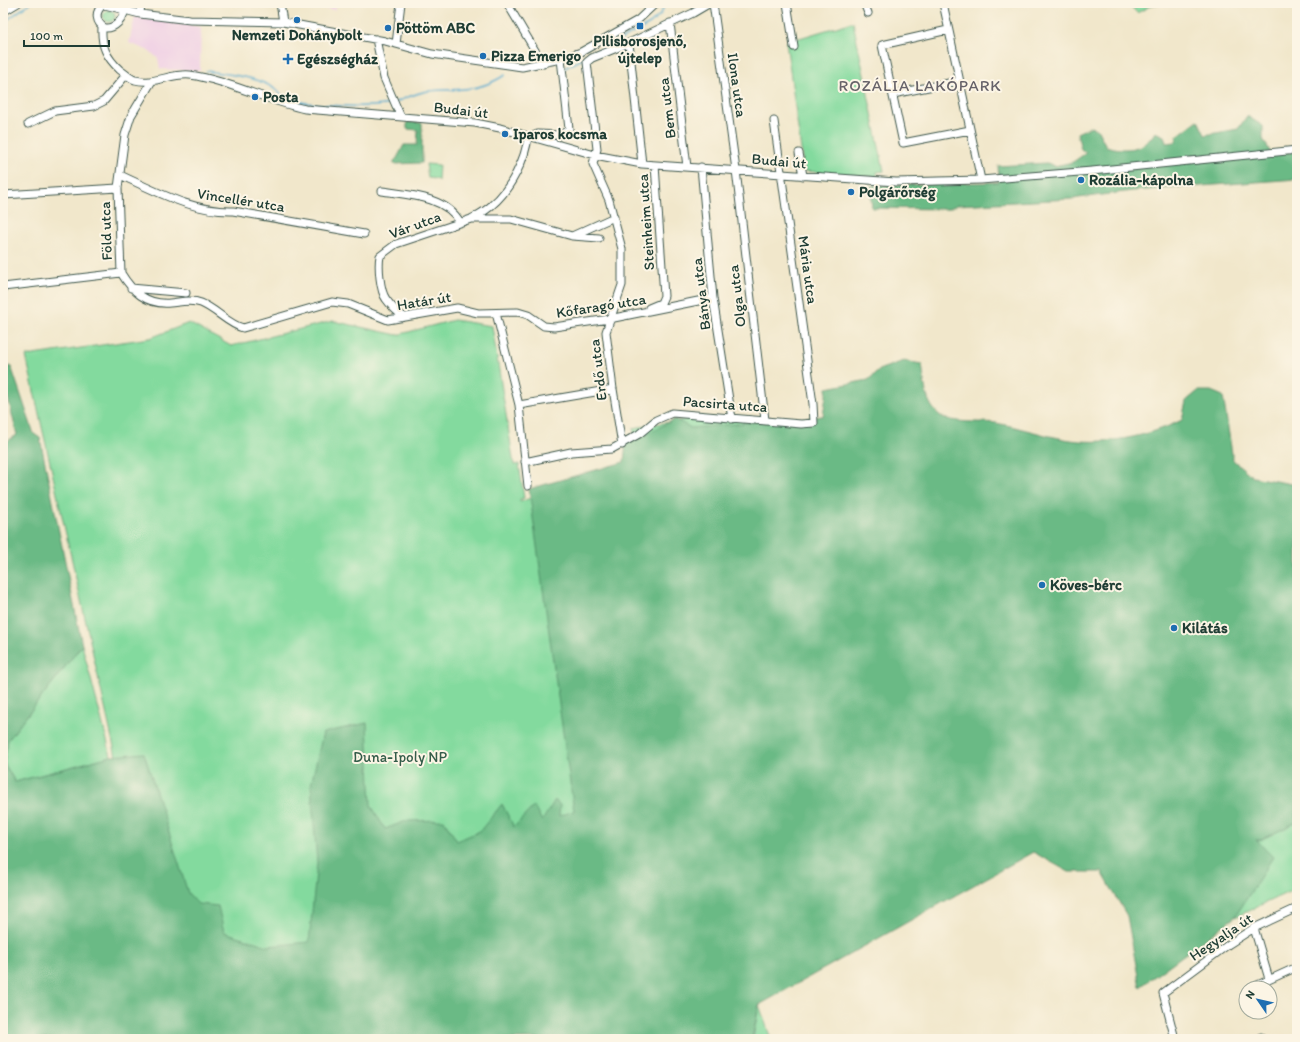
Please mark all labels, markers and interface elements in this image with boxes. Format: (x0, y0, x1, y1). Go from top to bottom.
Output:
marker: Nemzeti Dohánybolt (292, 15, 302, 25)
place label: Pöttöm ABC (396, 19, 475, 37)
marker: Pilisborosjenő, újtelep (635, 21, 645, 31)
scale bar (24, 22, 109, 48)
marker: Pöttöm ABC (383, 23, 393, 33)
place label: Nemzeti Dohánybolt (232, 26, 363, 45)
text: 100 m (30, 29, 63, 43)
place label: Pilisborosjenő, újtelep (593, 32, 687, 68)
place label: Pizza Emerigo (491, 47, 582, 66)
place label: Egészségház (297, 50, 379, 69)
marker: Pizza Emerigo (478, 51, 488, 61)
street label: Ilona utca (724, 52, 750, 119)
marker: Egészségház (282, 53, 294, 65)
street label: Bem utca (654, 76, 680, 140)
district label: ROZÁLIA LAKÓPARK (838, 76, 1002, 95)
place label: Posta (263, 88, 299, 106)
marker: Posta (250, 92, 260, 102)
street label: Budai út (433, 98, 490, 122)
place label: Iparos kocsma (513, 125, 607, 144)
marker: Iparos kocsma (500, 129, 510, 139)
street label: Budai út (751, 150, 807, 172)
place label: Rozália-kápolna (1089, 171, 1194, 190)
street label: Steinheim utca (634, 173, 658, 271)
marker: Rozália-kápolna (1076, 175, 1086, 185)
place label: Polgárőrség (859, 183, 936, 202)
street label: Vincellér utca (196, 184, 286, 216)
marker: Polgárőrség (846, 187, 856, 197)
street label: Föld utca (96, 201, 116, 261)
street label: Vár utca (387, 207, 444, 243)
street label: Mária utca (794, 235, 822, 306)
street label: Bánya utca (688, 257, 714, 331)
street label: Olga utca (724, 264, 750, 328)
street label: Határ út (396, 288, 453, 314)
street label: Kőfaragó utca (555, 290, 647, 322)
street label: Erdő utca (585, 338, 611, 402)
street label: Pacsirta utca (682, 392, 768, 416)
place label: Köves-bérc (1050, 576, 1122, 594)
marker: Köves-bérc (1037, 580, 1047, 590)
place label: Kilátás (1182, 619, 1228, 637)
marker: Kilátás (1169, 623, 1179, 633)
park label: Duna-Ipoly NP (353, 748, 447, 766)
street label: Hegyalja út (1186, 909, 1256, 965)
north arrow (1238, 980, 1278, 1020)
text: N (1243, 988, 1258, 1001)

